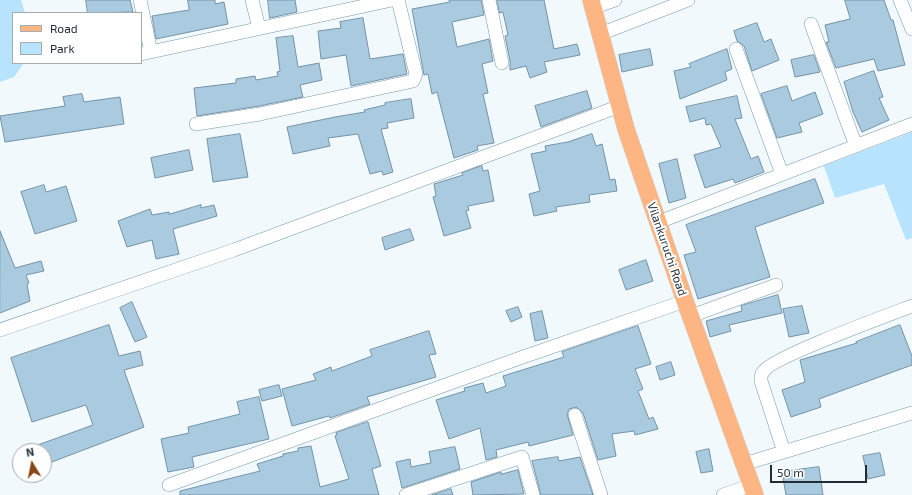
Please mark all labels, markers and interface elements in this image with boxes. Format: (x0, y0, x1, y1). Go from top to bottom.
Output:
legend (12, 12, 142, 64)
text: Road (50, 21, 78, 35)
text: Park (50, 41, 75, 55)
street label: Vilankuruchi Road (644, 200, 690, 298)
north arrow (12, 443, 52, 483)
text: N (25, 445, 35, 459)
scale bar (772, 457, 869, 483)
text: 50 m (777, 465, 804, 479)

